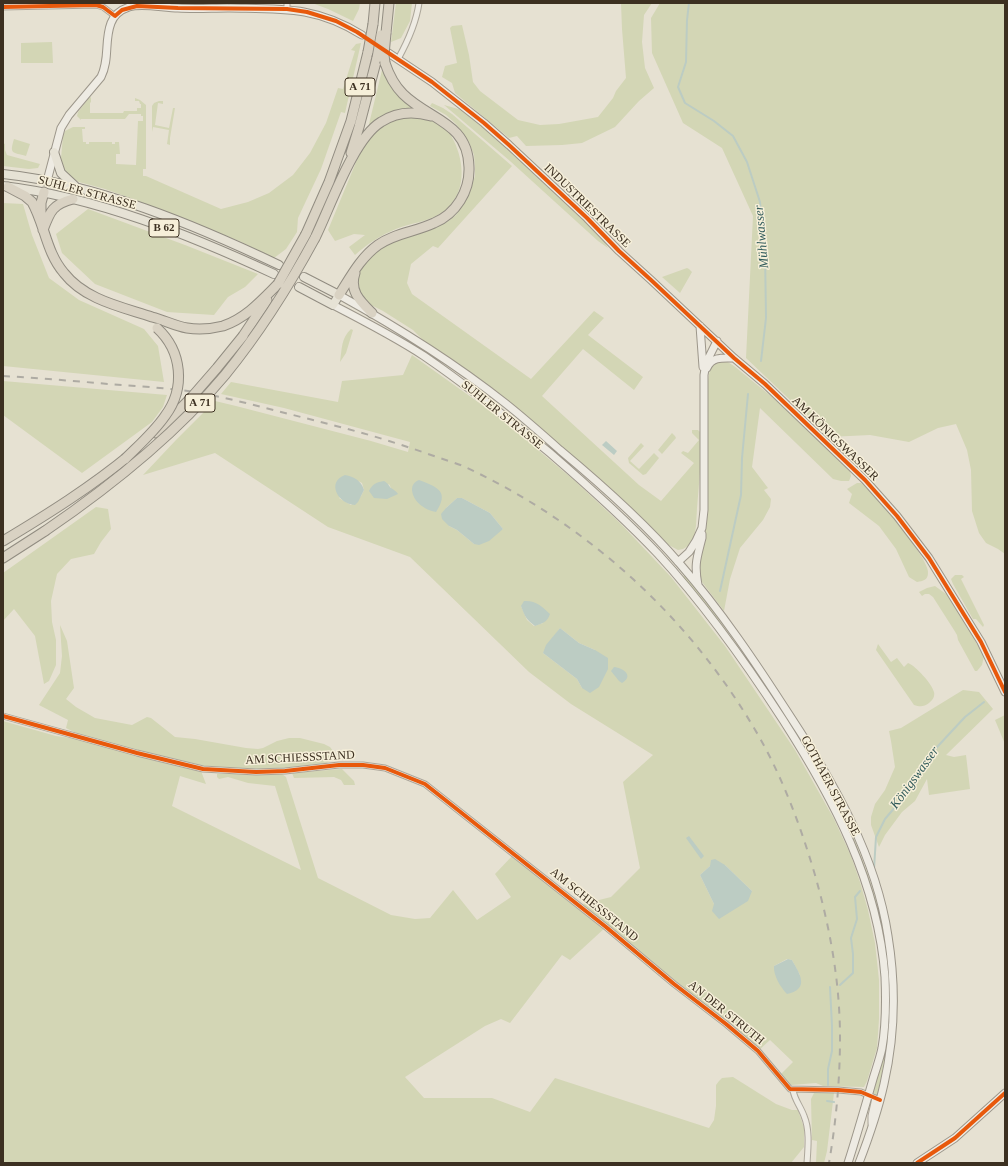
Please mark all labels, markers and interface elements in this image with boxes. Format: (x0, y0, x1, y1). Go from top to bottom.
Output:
road number: A 71 (345, 78, 375, 96)
street label: INDUSTRIESTRASSE (541, 161, 633, 251)
street label: SUHLER STRASSE (36, 173, 138, 213)
water label: Mühlwasser (751, 205, 773, 269)
road number: B 62 (149, 219, 179, 237)
street label: SUHLER STRASSE (458, 378, 546, 452)
road number: A 71 (185, 394, 215, 412)
street label: AM KÖNIGSWASSER (789, 394, 881, 484)
street label: GOTHAER STRASSE (797, 733, 863, 839)
water label: Königswasser (887, 744, 943, 812)
street label: AM SCHIESSSTAND (245, 748, 355, 768)
street label: AM SCHIESSSTAND (547, 865, 641, 945)
street label: AN DER STRUTH (685, 978, 767, 1048)

